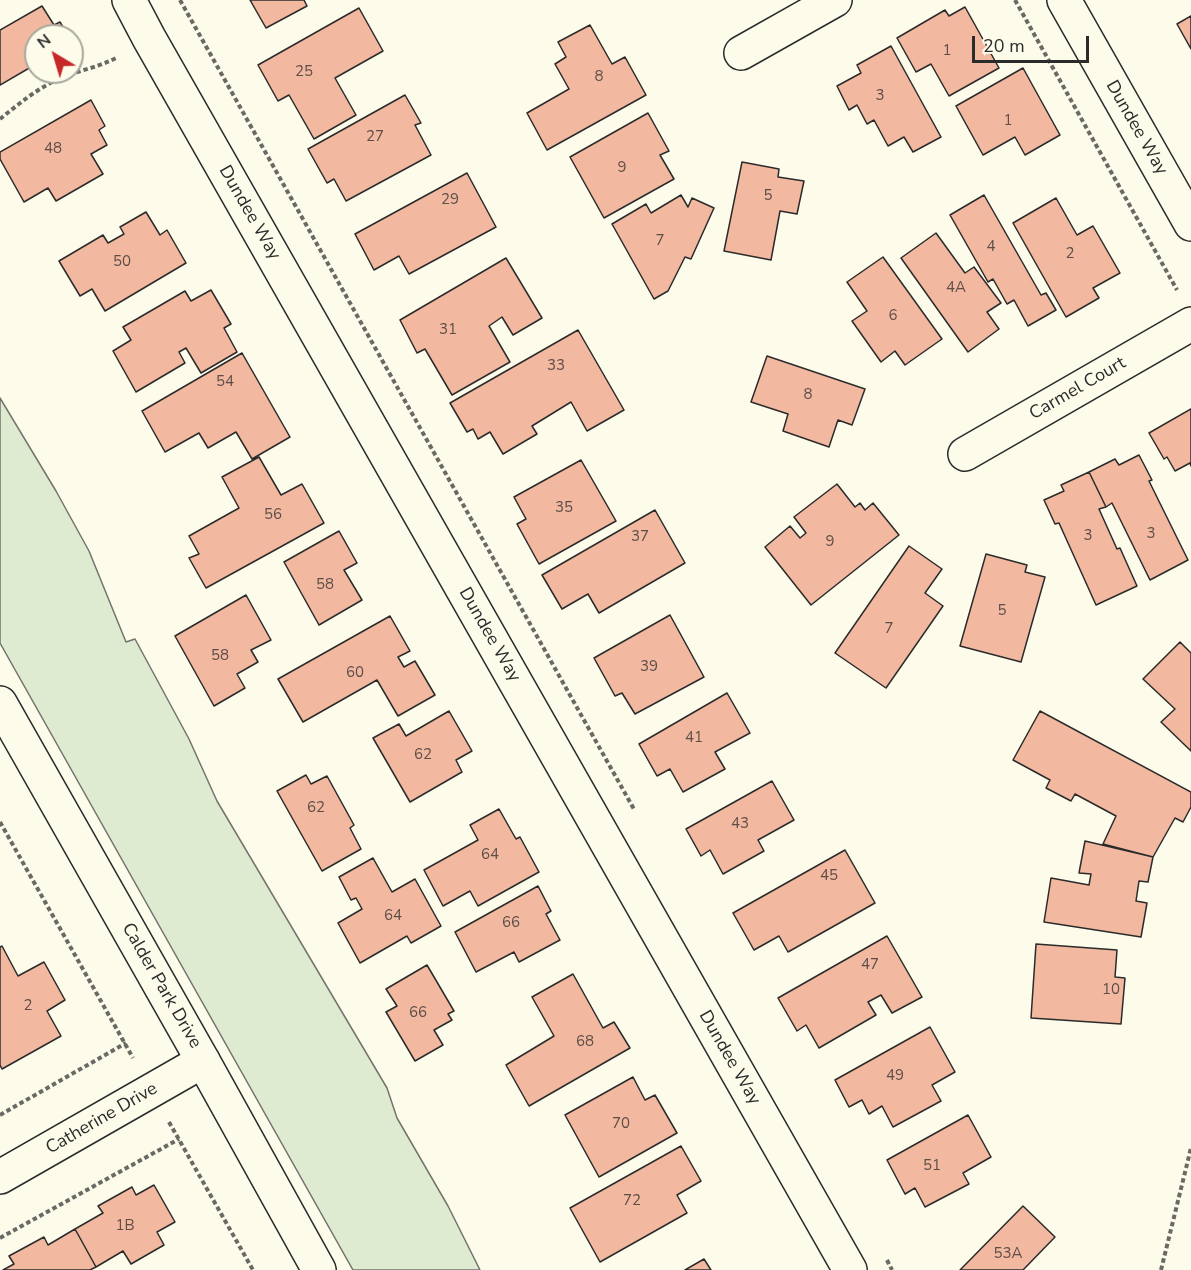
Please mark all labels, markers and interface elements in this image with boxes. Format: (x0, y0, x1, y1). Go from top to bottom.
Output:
north arrow (24, 24, 84, 84)
scale bar (975, 24, 1092, 62)
text: N (33, 29, 56, 54)
text: 20 m (983, 34, 1025, 58)
house number: 1 (943, 42, 951, 60)
house number: 25 (295, 63, 313, 81)
house number: 8 (595, 68, 603, 86)
street label: Dundee Way (1100, 77, 1172, 179)
house number: 3 (876, 87, 884, 105)
house number: 1 (1004, 112, 1012, 130)
house number: 27 (366, 128, 384, 146)
house number: 48 (44, 140, 62, 158)
house number: 9 (618, 159, 626, 177)
street label: Dundee Way (213, 162, 285, 264)
house number: 5 (764, 187, 772, 205)
house number: 29 (441, 191, 459, 209)
house number: 7 (656, 232, 664, 250)
house number: 4 (987, 238, 995, 256)
house number: 2 (1066, 245, 1074, 263)
house number: 50 (113, 253, 131, 271)
house number: 4A (946, 279, 966, 297)
house number: 6 (889, 307, 897, 325)
house number: 31 (439, 321, 457, 339)
street label: Carmel Court (1026, 353, 1130, 425)
house number: 33 (547, 357, 565, 375)
house number: 54 (216, 373, 234, 391)
house number: 8 (804, 386, 812, 404)
house number: 35 (555, 499, 573, 517)
house number: 56 (264, 506, 282, 524)
house number: 3 (1147, 525, 1155, 543)
house number: 3 (1084, 527, 1092, 545)
house number: 37 (631, 528, 649, 546)
house number: 9 (826, 533, 834, 551)
house number: 58 (316, 576, 334, 594)
street label: Dundee Way (453, 584, 525, 686)
house number: 5 (998, 602, 1006, 620)
house number: 7 (885, 620, 893, 638)
house number: 58 (211, 647, 229, 665)
house number: 39 (640, 658, 658, 676)
house number: 60 (346, 664, 364, 682)
house number: 41 (685, 729, 703, 747)
house number: 62 (414, 746, 432, 764)
house number: 62 (307, 799, 325, 817)
house number: 43 (731, 815, 749, 833)
house number: 64 (481, 846, 499, 864)
house number: 45 (820, 867, 838, 885)
house number: 64 (384, 907, 402, 925)
house number: 66 (502, 914, 520, 932)
street label: Calder Park Drive (116, 920, 206, 1052)
house number: 47 (861, 956, 879, 974)
house number: 10 (1102, 981, 1120, 999)
house number: 2 (24, 997, 32, 1015)
house number: 66 (409, 1004, 427, 1022)
street label: Dundee Way (693, 1007, 765, 1109)
house number: 68 (576, 1033, 594, 1051)
house number: 49 (886, 1067, 904, 1085)
street label: Catherine Drive (42, 1078, 162, 1160)
house number: 70 (612, 1115, 630, 1133)
house number: 51 (923, 1157, 941, 1175)
house number: 72 (623, 1192, 641, 1210)
house number: 1B (115, 1217, 135, 1235)
house number: 53A (994, 1245, 1022, 1263)

